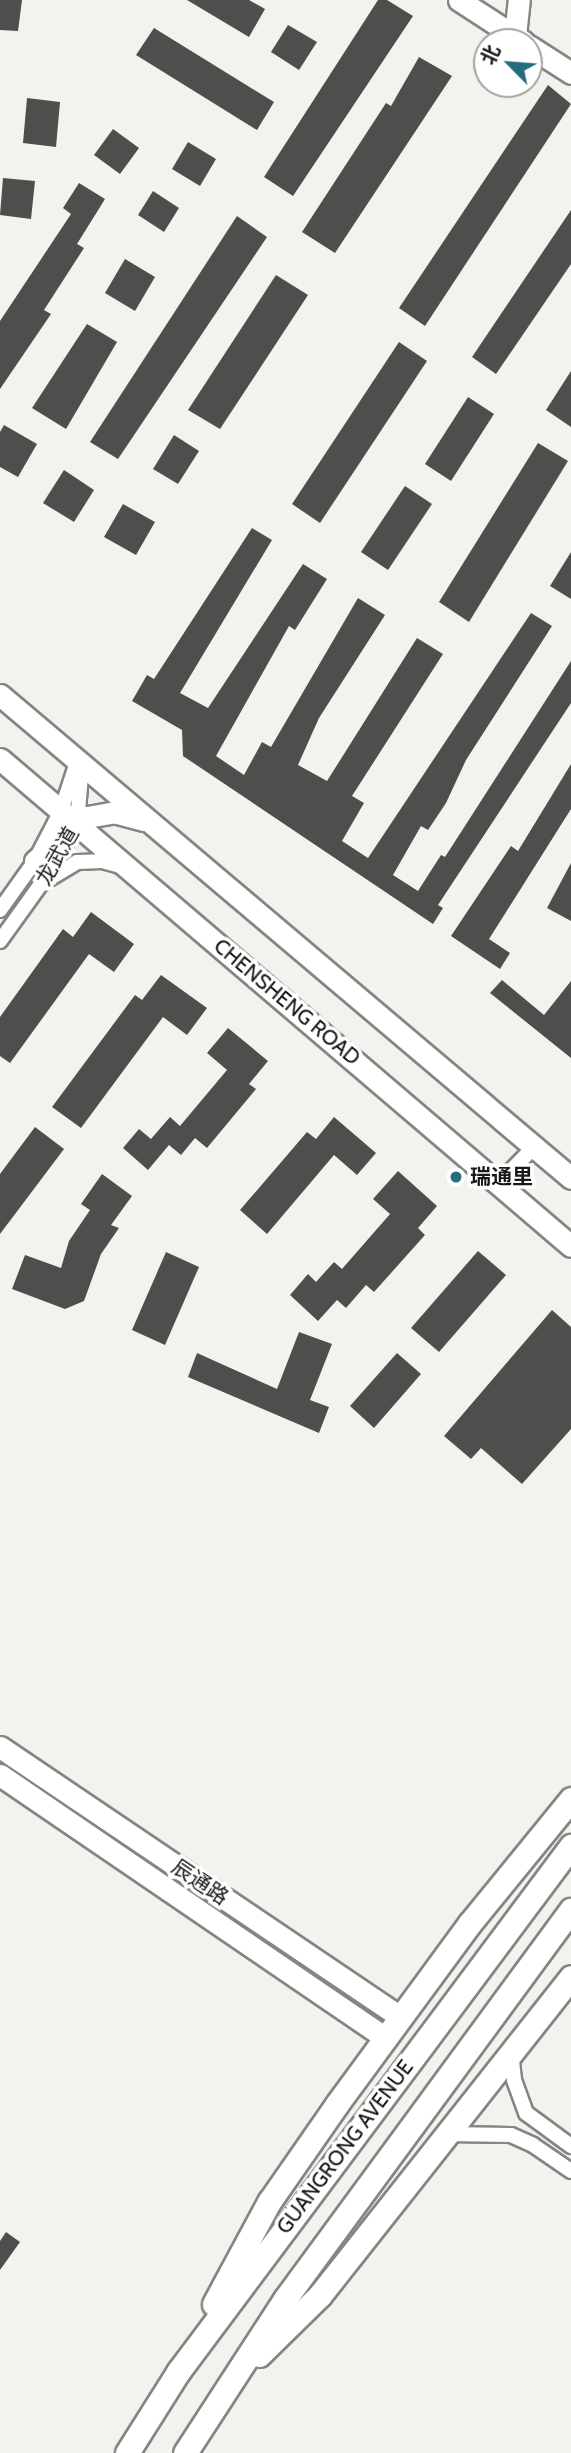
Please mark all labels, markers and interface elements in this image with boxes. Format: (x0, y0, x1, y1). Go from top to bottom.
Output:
north arrow (473, 28, 543, 98)
text: 北 (476, 41, 505, 68)
street label: 龙武道 (30, 822, 84, 890)
street label: CHENSHENG ROAD (209, 933, 365, 1071)
place label: 瑞通里 (470, 1164, 533, 1190)
marker: 瑞通里 (448, 1169, 464, 1185)
street label: 辰通路 (167, 1854, 233, 1910)
street label: GUANGRONG AVENUE (271, 2055, 419, 2239)

